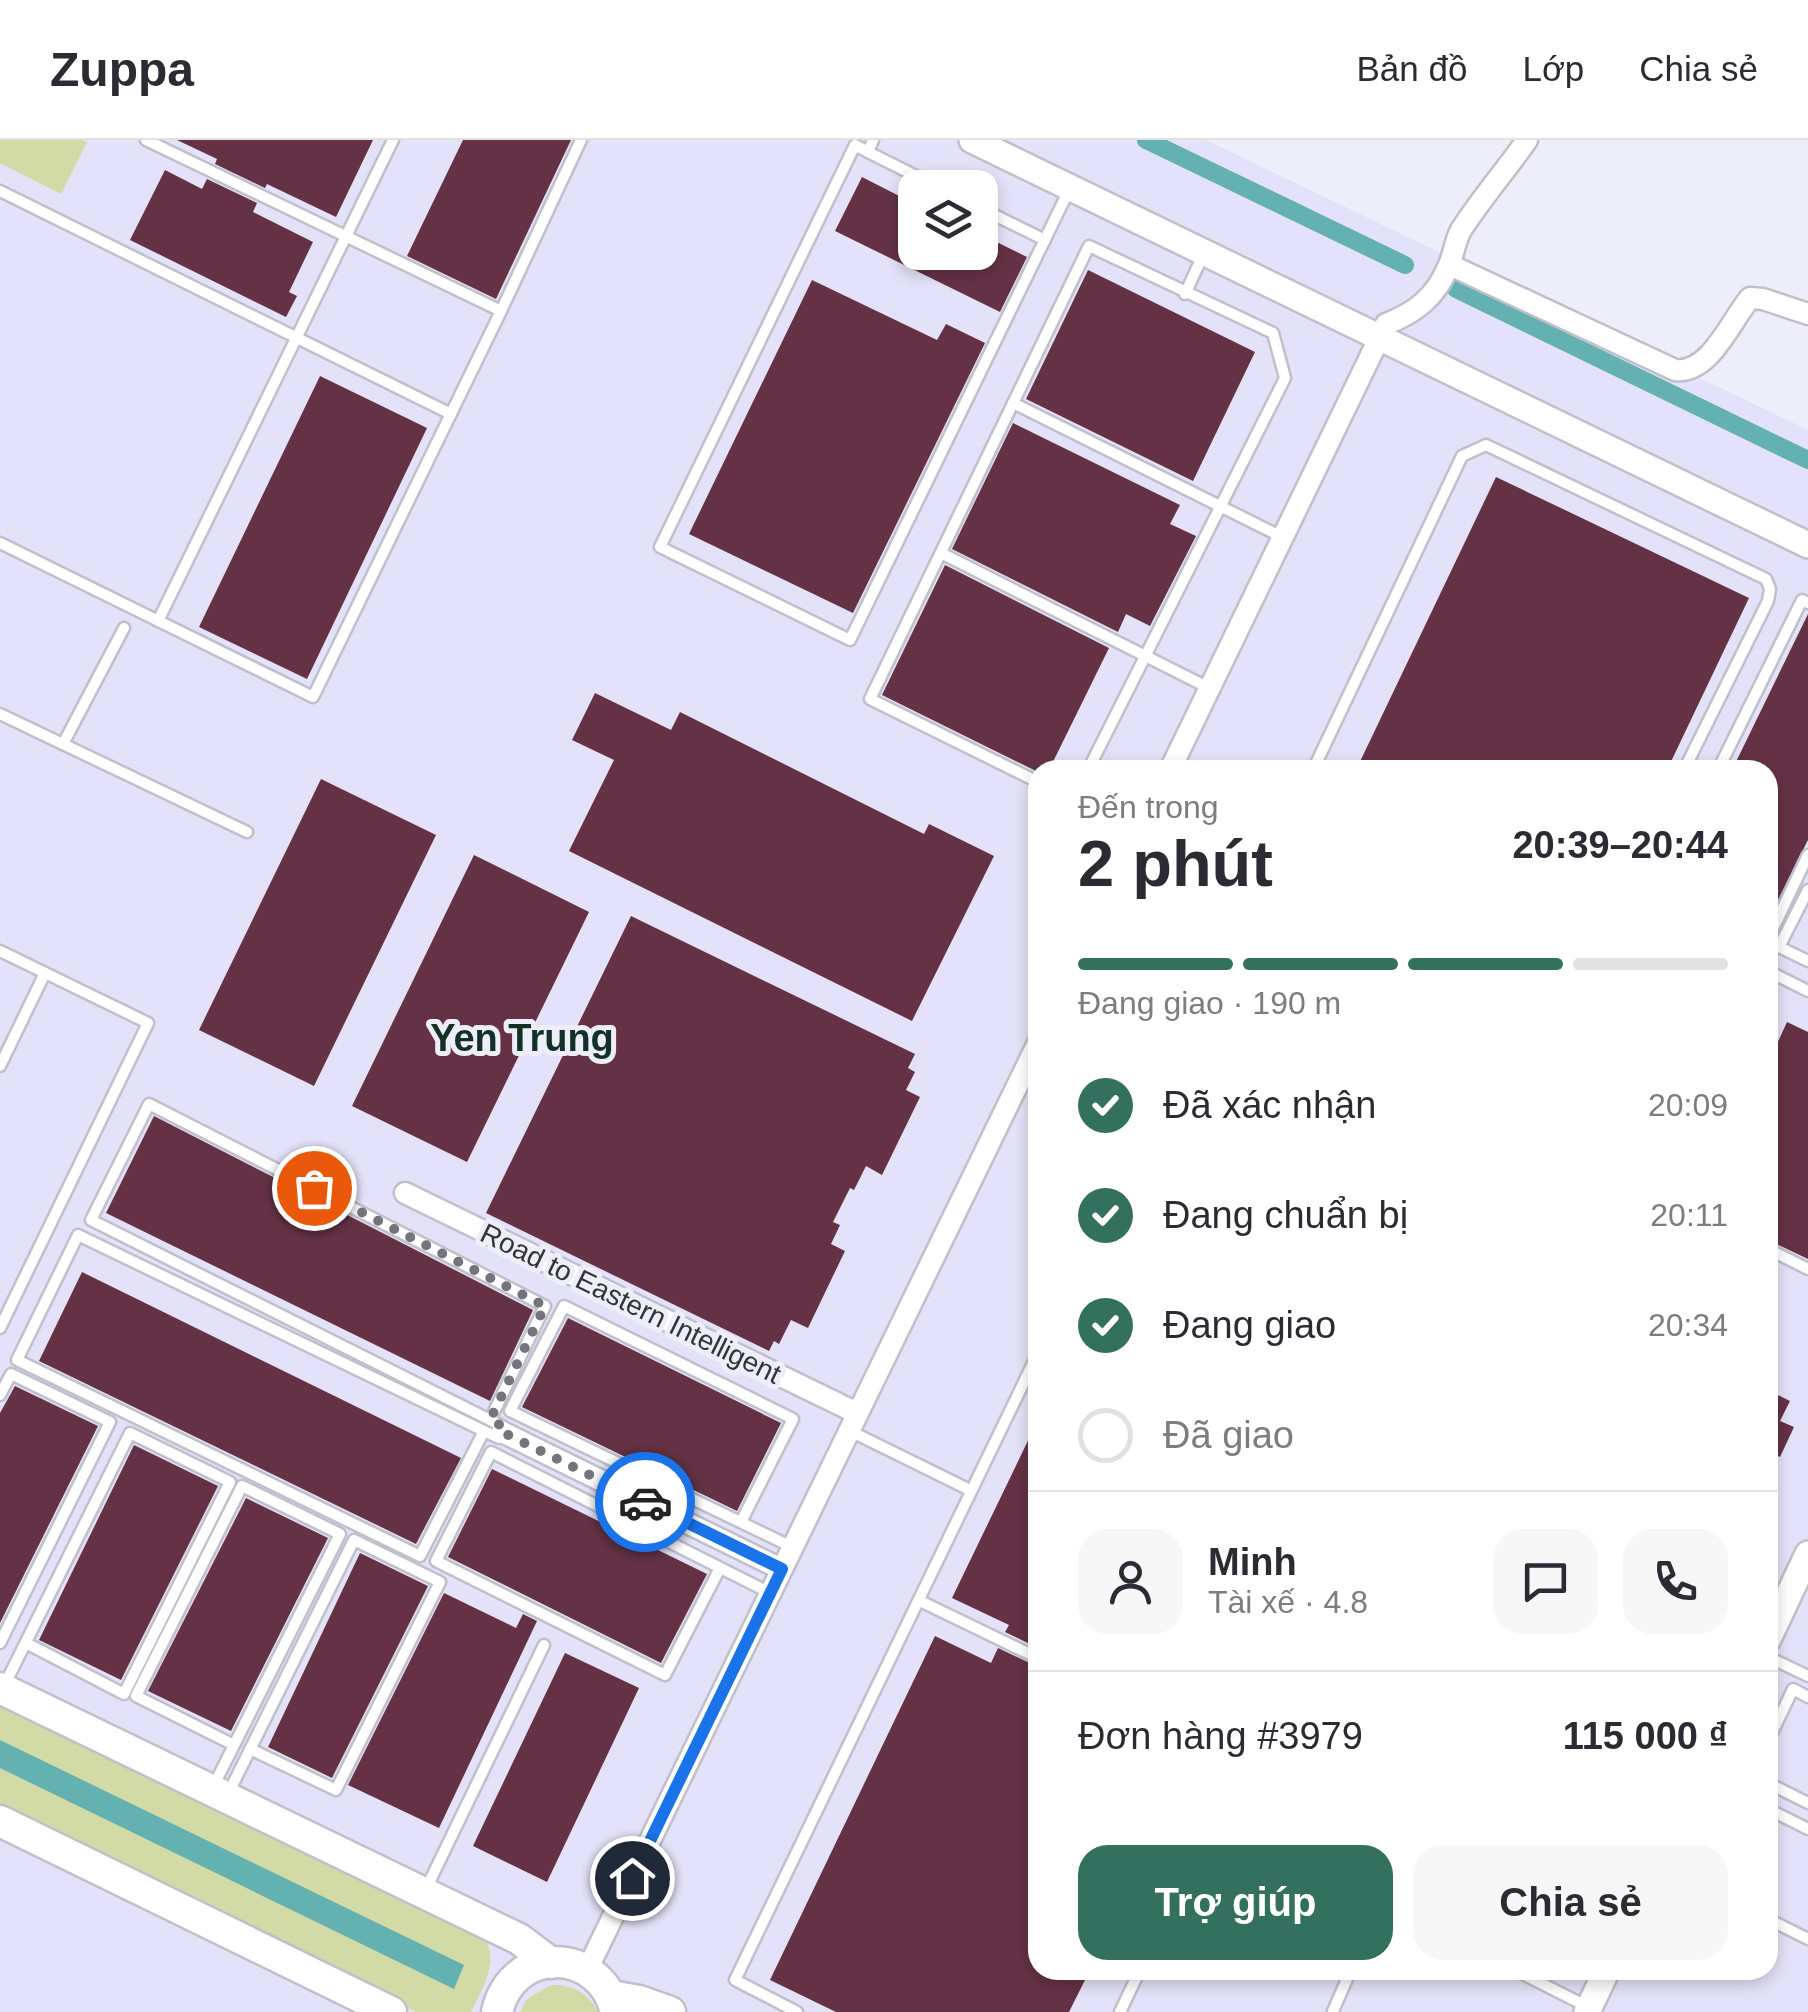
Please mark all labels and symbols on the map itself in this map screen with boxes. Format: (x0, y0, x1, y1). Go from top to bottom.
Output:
district label: Yen Trung (430, 1017, 614, 1059)
pin (272, 1146, 357, 1231)
street label: Road to Eastern Intelligent (476, 1217, 786, 1390)
courier (595, 1452, 695, 1552)
pin (590, 1836, 675, 1921)

